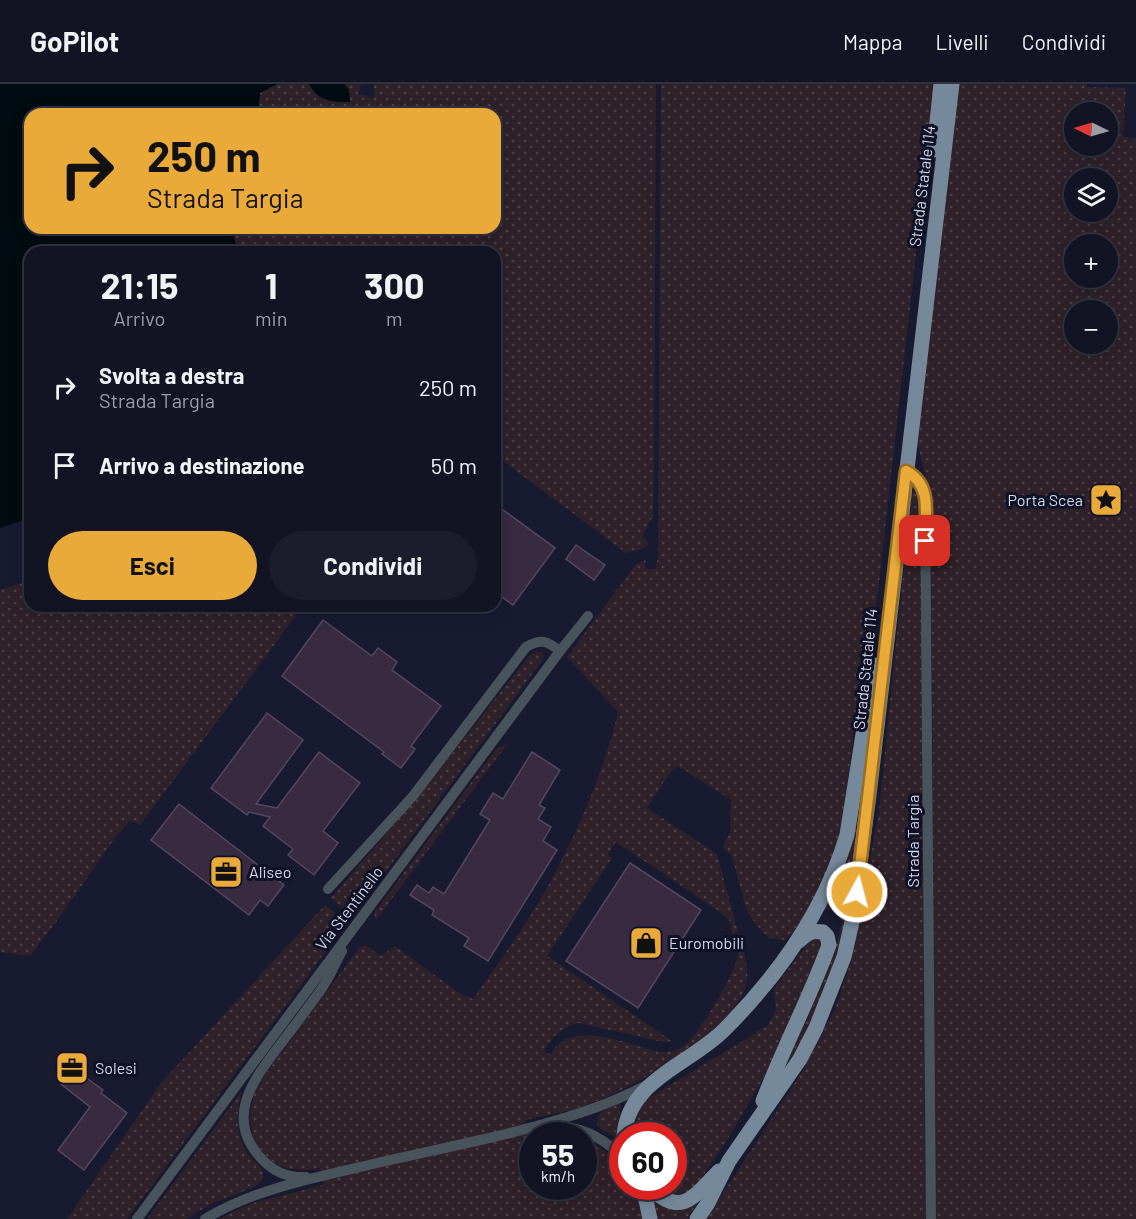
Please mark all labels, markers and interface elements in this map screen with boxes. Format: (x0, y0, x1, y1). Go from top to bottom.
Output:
text: GoPilot (30, 24, 119, 58)
text: Mappa (843, 29, 903, 54)
text: Livelli (936, 29, 989, 54)
text: Condividi (1022, 29, 1106, 54)
north arrow (1064, 102, 1118, 156)
map controls (1064, 102, 1118, 354)
street label: Strada Statale 114 (905, 124, 938, 248)
text: 250 m (147, 130, 261, 180)
icon: right (48, 132, 126, 210)
button: layers (1064, 168, 1118, 222)
text: Strada Targia (147, 181, 304, 213)
button: + (1064, 234, 1118, 288)
text: 21:15 (101, 263, 178, 306)
text: 1 (265, 263, 278, 306)
text: 300 (364, 263, 424, 306)
button: − (1064, 300, 1118, 354)
text: Arrivo (114, 306, 165, 330)
text: min (255, 306, 287, 330)
text: m (386, 306, 402, 330)
text: Svolta a destra (99, 362, 244, 388)
icon: right (48, 371, 81, 404)
text: 250 m (419, 374, 477, 400)
text: Strada Targia (99, 388, 215, 412)
icon: arrive (48, 449, 81, 482)
text: Arrivo a destinazione (99, 452, 305, 478)
text: 50 m (431, 452, 477, 478)
place icon: Porta Scea (1088, 482, 1124, 518)
place label: Porta Scea (1008, 490, 1083, 509)
pin (899, 515, 950, 566)
icon: arrive (908, 524, 941, 557)
button: Esci (48, 531, 257, 600)
button: Condividi (269, 531, 477, 600)
street label: Strada Statale 114 (849, 607, 880, 731)
street label: Strada Targia (903, 795, 922, 887)
office icon: Aliseo (208, 854, 244, 890)
position arrow (825, 860, 889, 924)
place label: Aliseo (249, 862, 291, 881)
street label: Via Stentinello (311, 862, 386, 953)
shop icon: Euromobili (628, 925, 664, 961)
place label: Euromobili (669, 933, 744, 952)
office icon: Solesi (54, 1050, 90, 1086)
place label: Solesi (95, 1058, 137, 1077)
speed limit sign: 60 (609, 1122, 687, 1200)
text: 55 (542, 1136, 574, 1172)
text: km/h (541, 1167, 575, 1185)

